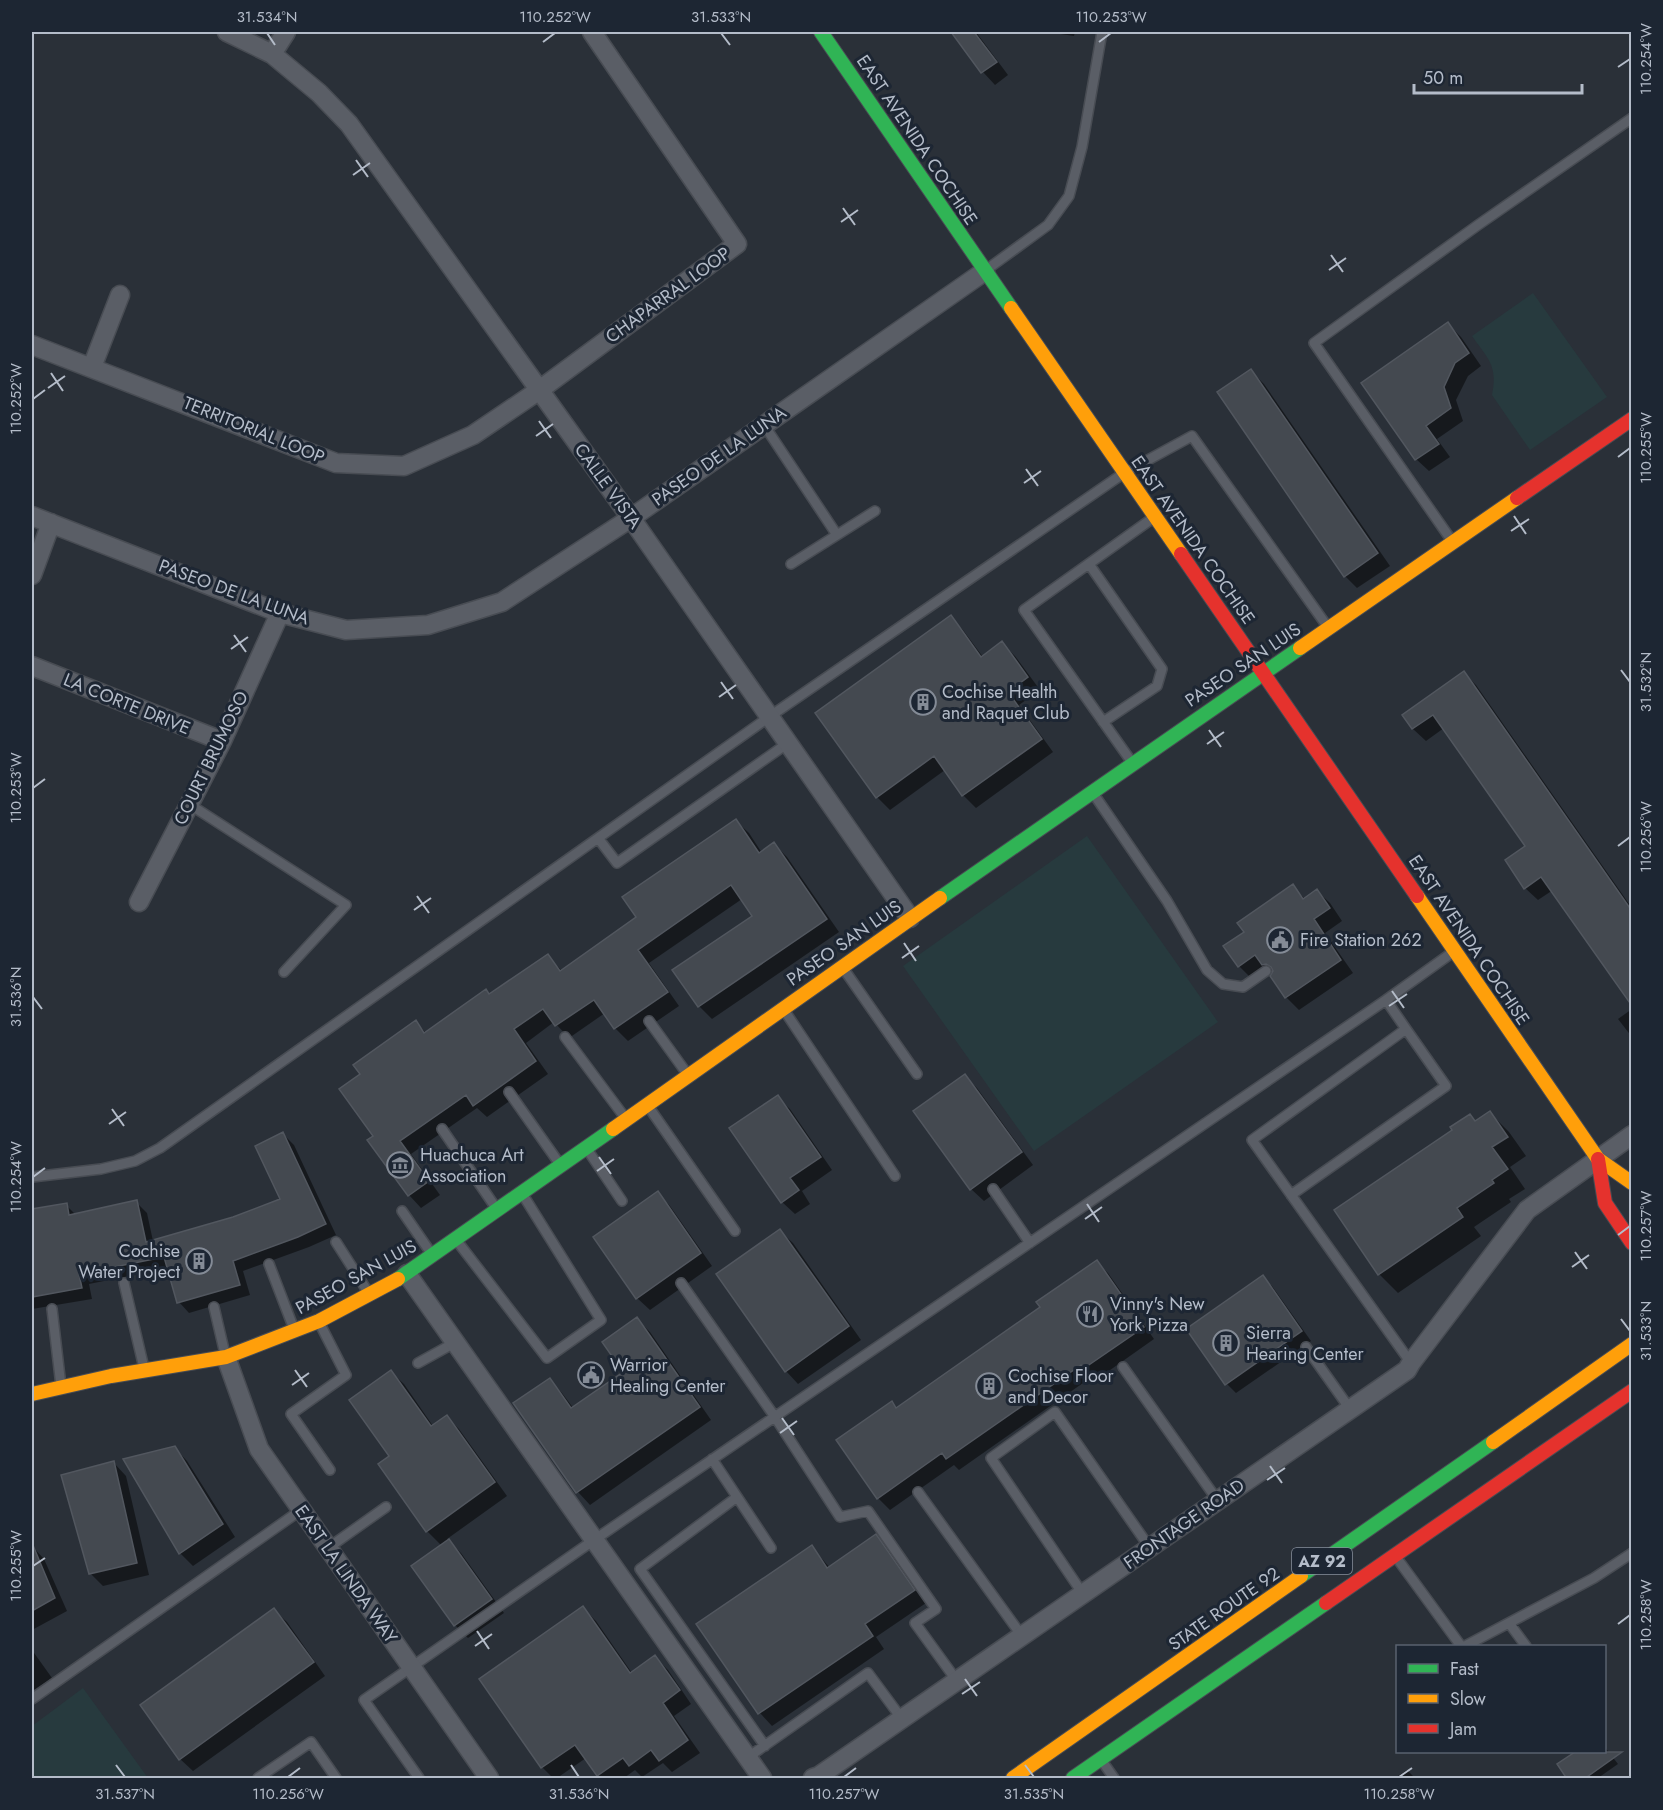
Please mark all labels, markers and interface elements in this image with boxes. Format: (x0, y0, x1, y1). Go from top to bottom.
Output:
text: 31.534°N (237, 6, 297, 28)
text: 110.252°W (519, 6, 591, 28)
text: 31.533°N (691, 6, 751, 28)
text: 110.253°W (1075, 6, 1147, 28)
text: 110.254°W (1635, 23, 1657, 95)
street label: EAST AVENIDA COCHISE (850, 50, 984, 230)
scale bar (1414, 57, 1582, 95)
text: 50 m (1423, 65, 1463, 91)
street label: CHAPARRAL LOOP (600, 241, 736, 349)
text: 110.252°W (5, 363, 27, 435)
street label: TERRITORIAL LOOP (179, 390, 329, 470)
street label: PASEO DE LA LUNA (647, 400, 791, 512)
text: 110.255°W (1635, 412, 1657, 484)
street label: CALLE VISTA (568, 438, 648, 534)
street label: EAST AVENIDA COCHISE (1125, 450, 1261, 630)
street label: PASEO DE LA LUNA (155, 553, 313, 631)
street label: PASEO SAN LUIS (1180, 617, 1306, 713)
text: 31.532°N (1635, 652, 1657, 712)
street label: LA CORTE DRIVE (60, 667, 194, 741)
place label: Cochise Health and Raquet Club (942, 679, 1069, 726)
street label: COURT BRUMOSO (167, 687, 255, 829)
building icon: Cochise Health and Raquet Club (908, 687, 938, 717)
text: 110.253°W (5, 752, 27, 824)
text: 110.256°W (1635, 801, 1657, 873)
street label: EAST AVENIDA COCHISE (1402, 850, 1536, 1030)
street label: PASEO SAN LUIS (781, 894, 907, 992)
public building icon: Fire Station 262 (1265, 925, 1295, 955)
place label: Fire Station 262 (1300, 927, 1422, 953)
text: 31.536°N (5, 967, 27, 1027)
text: 110.254°W (5, 1141, 27, 1213)
place label: Huachuca Art Association (420, 1142, 524, 1189)
museum icon: Huachuca Art Association (385, 1150, 415, 1180)
text: 110.257°W (1635, 1190, 1657, 1261)
street label: PASEO SAN LUIS (291, 1233, 421, 1321)
place label: Cochise Water Project (78, 1238, 181, 1285)
building icon: Cochise Water Project (184, 1246, 214, 1276)
place label: Vinny's New York Pizza (1110, 1291, 1205, 1338)
restaurant icon: Vinny's New York Pizza (1075, 1299, 1105, 1329)
text: 31.533°N (1635, 1301, 1657, 1361)
place label: Sierra Hearing Center (1246, 1320, 1364, 1367)
building icon: Sierra Hearing Center (1211, 1328, 1241, 1358)
place label: Warrior Healing Center (610, 1352, 726, 1399)
public building icon: Warrior Healing Center (576, 1360, 606, 1390)
place label: Cochise Floor and Decor (1008, 1363, 1115, 1410)
building icon: Cochise Floor and Decor (974, 1371, 1004, 1401)
street label: FRONTAGE ROAD (1118, 1473, 1250, 1575)
street label: EAST LA LINDA WAY (288, 1500, 404, 1649)
text: 110.255°W (5, 1530, 27, 1602)
road number: AZ 92 (1292, 1548, 1352, 1574)
street label: STATE ROUTE 92 (1163, 1561, 1285, 1657)
text: 110.258°W (1635, 1579, 1657, 1651)
legend (1396, 1645, 1606, 1753)
text: Fast (1450, 1656, 1479, 1682)
text: Slow (1450, 1686, 1487, 1712)
text: Jam (1448, 1716, 1477, 1742)
text: 31.537°N (95, 1783, 155, 1805)
text: 110.256°W (252, 1783, 324, 1805)
text: 31.536°N (549, 1783, 609, 1805)
text: 110.257°W (809, 1783, 880, 1805)
text: 31.535°N (1004, 1783, 1064, 1805)
text: 110.258°W (1363, 1783, 1435, 1805)

